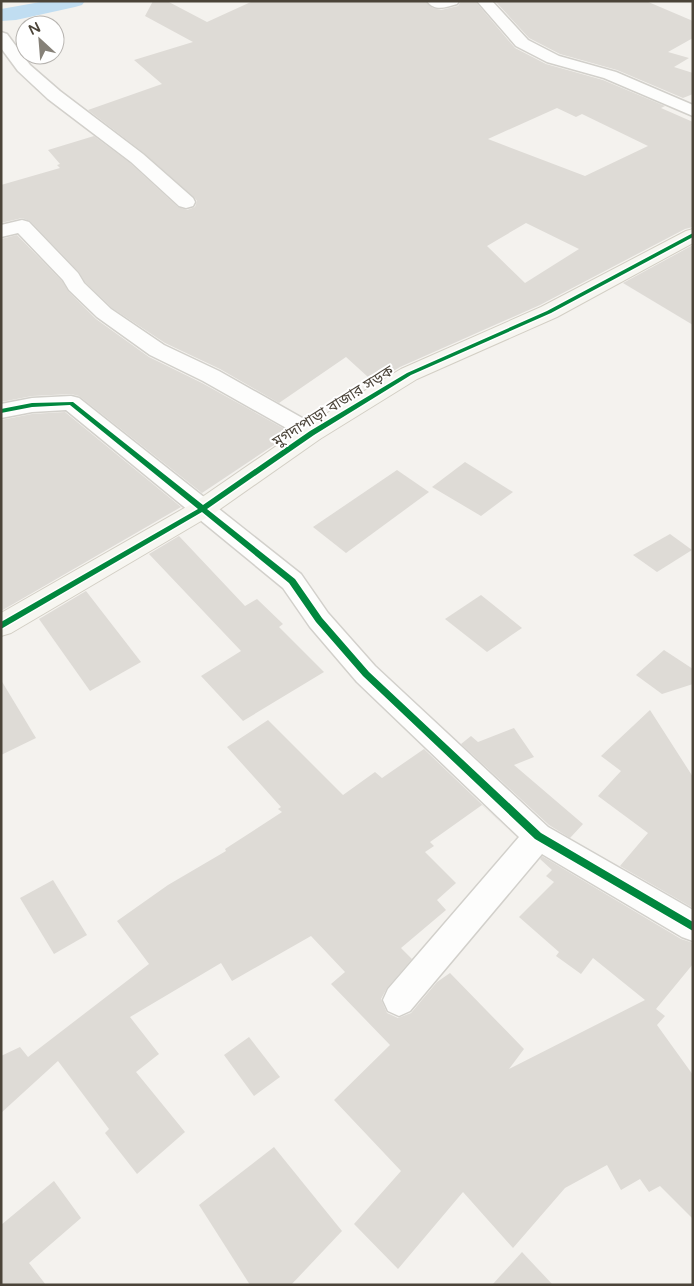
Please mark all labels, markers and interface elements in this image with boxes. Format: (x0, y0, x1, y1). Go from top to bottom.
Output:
north arrow (15, 15, 65, 65)
text: N (26, 19, 43, 39)
street label: মুগদাপাড়া বাজার সড়ক (268, 361, 398, 451)

